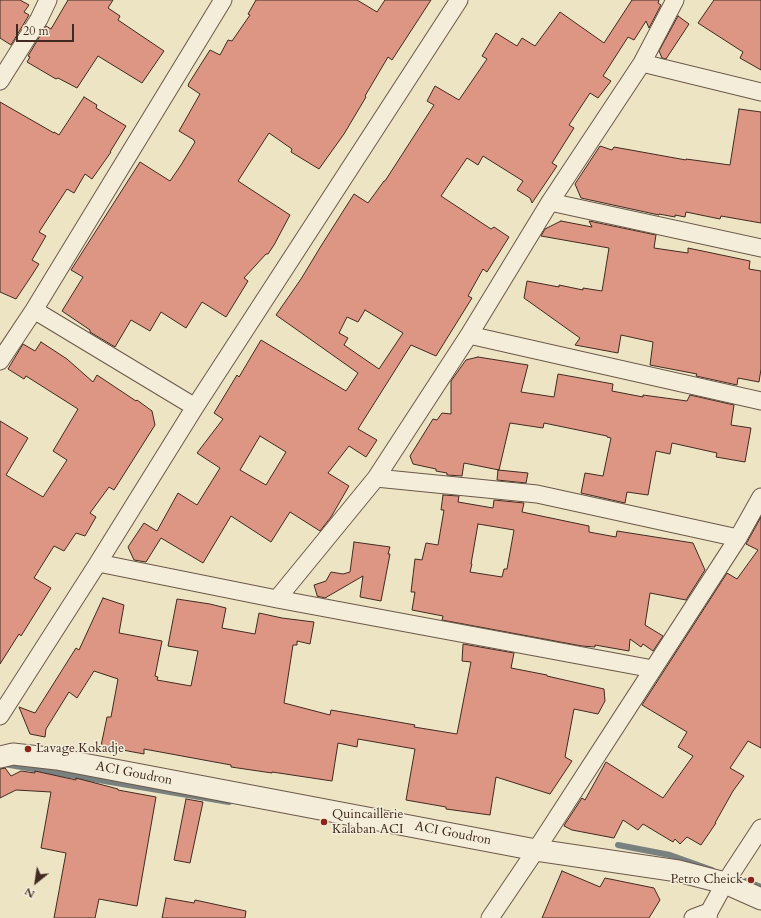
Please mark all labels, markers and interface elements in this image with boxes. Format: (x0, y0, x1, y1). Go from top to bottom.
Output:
scale bar (18, 16, 76, 42)
text: 20 m (23, 23, 49, 39)
place label: Lavage Kokadje (36, 741, 124, 757)
marker: Lavage Kokadje (23, 744, 33, 754)
street label: ACI Goudron (94, 759, 174, 789)
place label: Quincaillerie Kalaban ACI (332, 807, 403, 838)
marker: Quincaillerie Kalaban ACI (319, 817, 329, 827)
street label: ACI Goudron (413, 819, 493, 849)
north arrow (16, 862, 56, 902)
place label: Petro Cheick (671, 872, 743, 888)
marker: Petro Cheick (746, 875, 756, 885)
text: N (22, 884, 38, 902)

